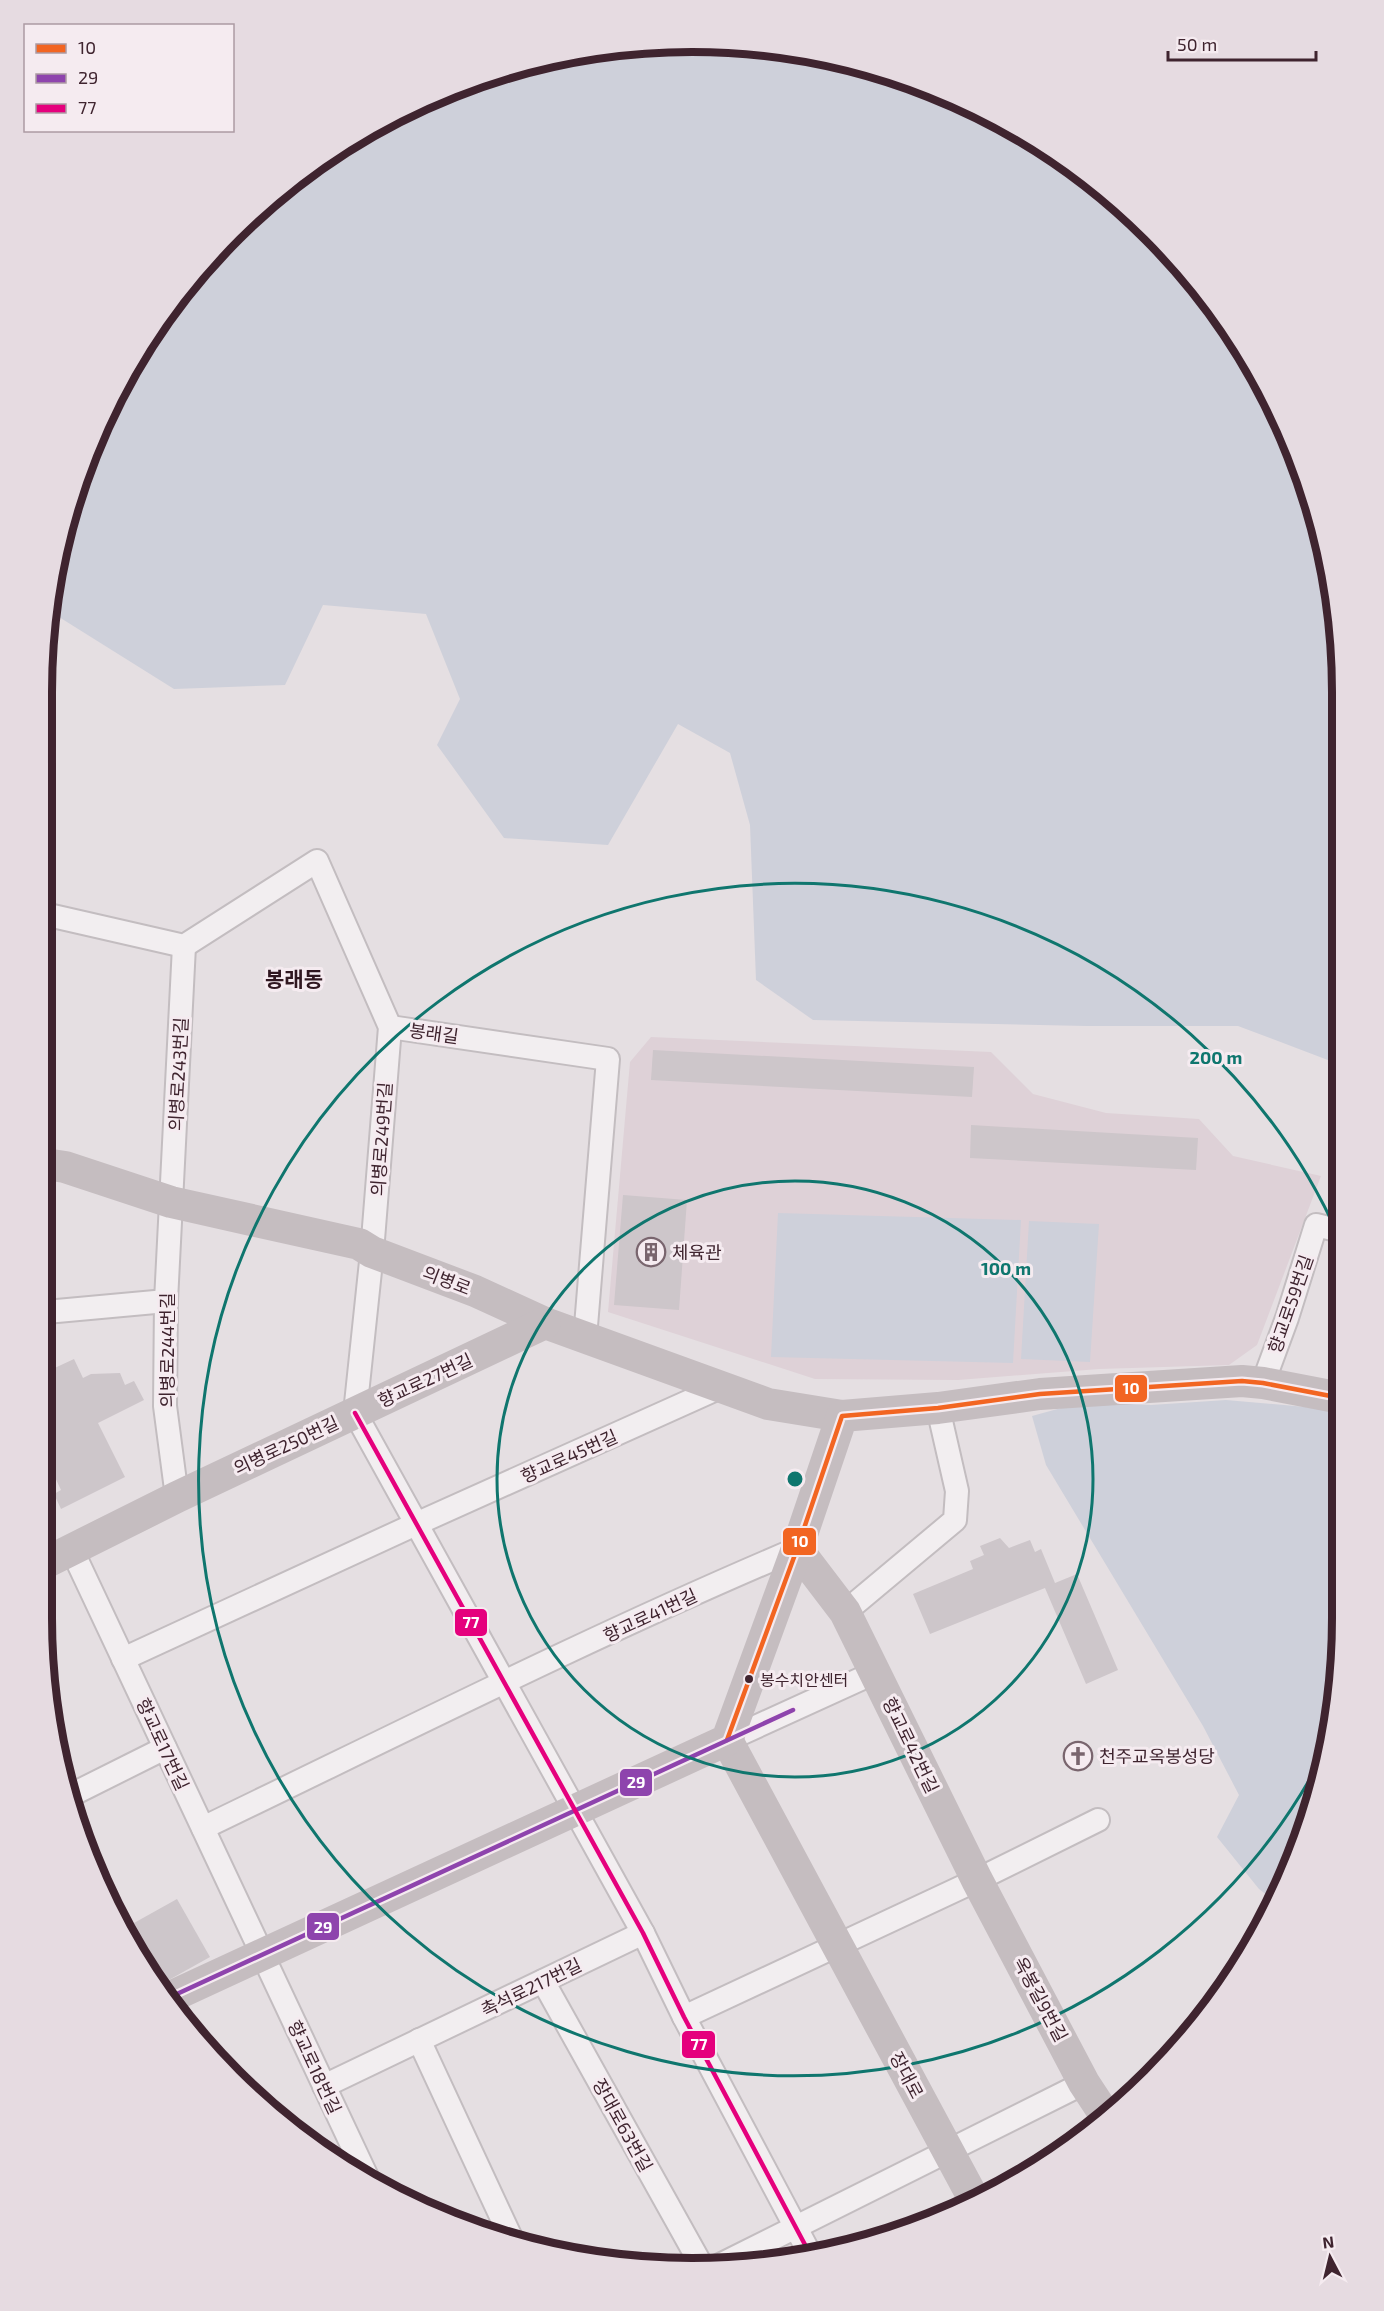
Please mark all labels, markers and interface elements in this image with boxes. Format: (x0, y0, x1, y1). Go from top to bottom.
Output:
legend (24, 24, 234, 132)
scale bar (1168, 24, 1316, 62)
text: 50 m (1177, 33, 1217, 55)
text: 10 (78, 36, 96, 58)
text: 29 (78, 66, 98, 88)
text: 77 (78, 96, 96, 118)
district label: 봉래동 (265, 966, 323, 991)
street label: 의병로243번길 (164, 1017, 192, 1131)
street label: 봉래길 (408, 1019, 460, 1047)
text: 200 m (1190, 1046, 1242, 1068)
street label: 의병로249번길 (366, 1081, 396, 1197)
building icon: 체육관 (635, 1236, 667, 1268)
place label: 체육관 (672, 1241, 722, 1263)
street label: 향교로59번길 (1263, 1252, 1317, 1356)
text: 100 m (981, 1257, 1031, 1279)
street label: 의병로 (420, 1261, 474, 1299)
street label: 의병로244번길 (156, 1292, 178, 1408)
street label: 향교로27번길 (374, 1348, 476, 1412)
line badge: 10 (1114, 1374, 1148, 1403)
text: 10 (1122, 1378, 1140, 1397)
street label: 의병로250번길 (230, 1411, 342, 1479)
street label: 향교로45번길 (517, 1425, 621, 1487)
centre of rings (785, 1469, 805, 1489)
line badge: 10 (782, 1527, 817, 1556)
text: 10 (791, 1531, 809, 1550)
street label: 향교로41번길 (600, 1584, 700, 1646)
line badge: 77 (454, 1608, 488, 1637)
text: 77 (463, 1612, 480, 1631)
place label: 봉수치안센터 (760, 1670, 848, 1689)
marker: 봉수치안센터 (743, 1673, 755, 1685)
street label: 향교로42번길 (878, 1693, 944, 1797)
street label: 향교로17번길 (132, 1694, 194, 1794)
church icon: 천주교옥봉성당 (1062, 1740, 1094, 1772)
place label: 천주교옥봉성당 (1099, 1745, 1215, 1767)
line badge: 29 (619, 1768, 653, 1797)
text: 29 (627, 1772, 645, 1791)
line badge: 29 (306, 1912, 340, 1941)
text: 29 (314, 1917, 332, 1936)
street label: 촉석로217번길 (477, 1953, 585, 2021)
street label: 옥봉길9번길 (1009, 1953, 1073, 2045)
street label: 향교로18번길 (284, 2017, 346, 2117)
line badge: 77 (681, 2030, 716, 2059)
text: 77 (691, 2034, 708, 2053)
street label: 장대로 (886, 2048, 928, 2102)
street label: 장대로63번길 (588, 2075, 658, 2175)
north arrow (1300, 2227, 1360, 2287)
text: N (1321, 2231, 1335, 2252)

